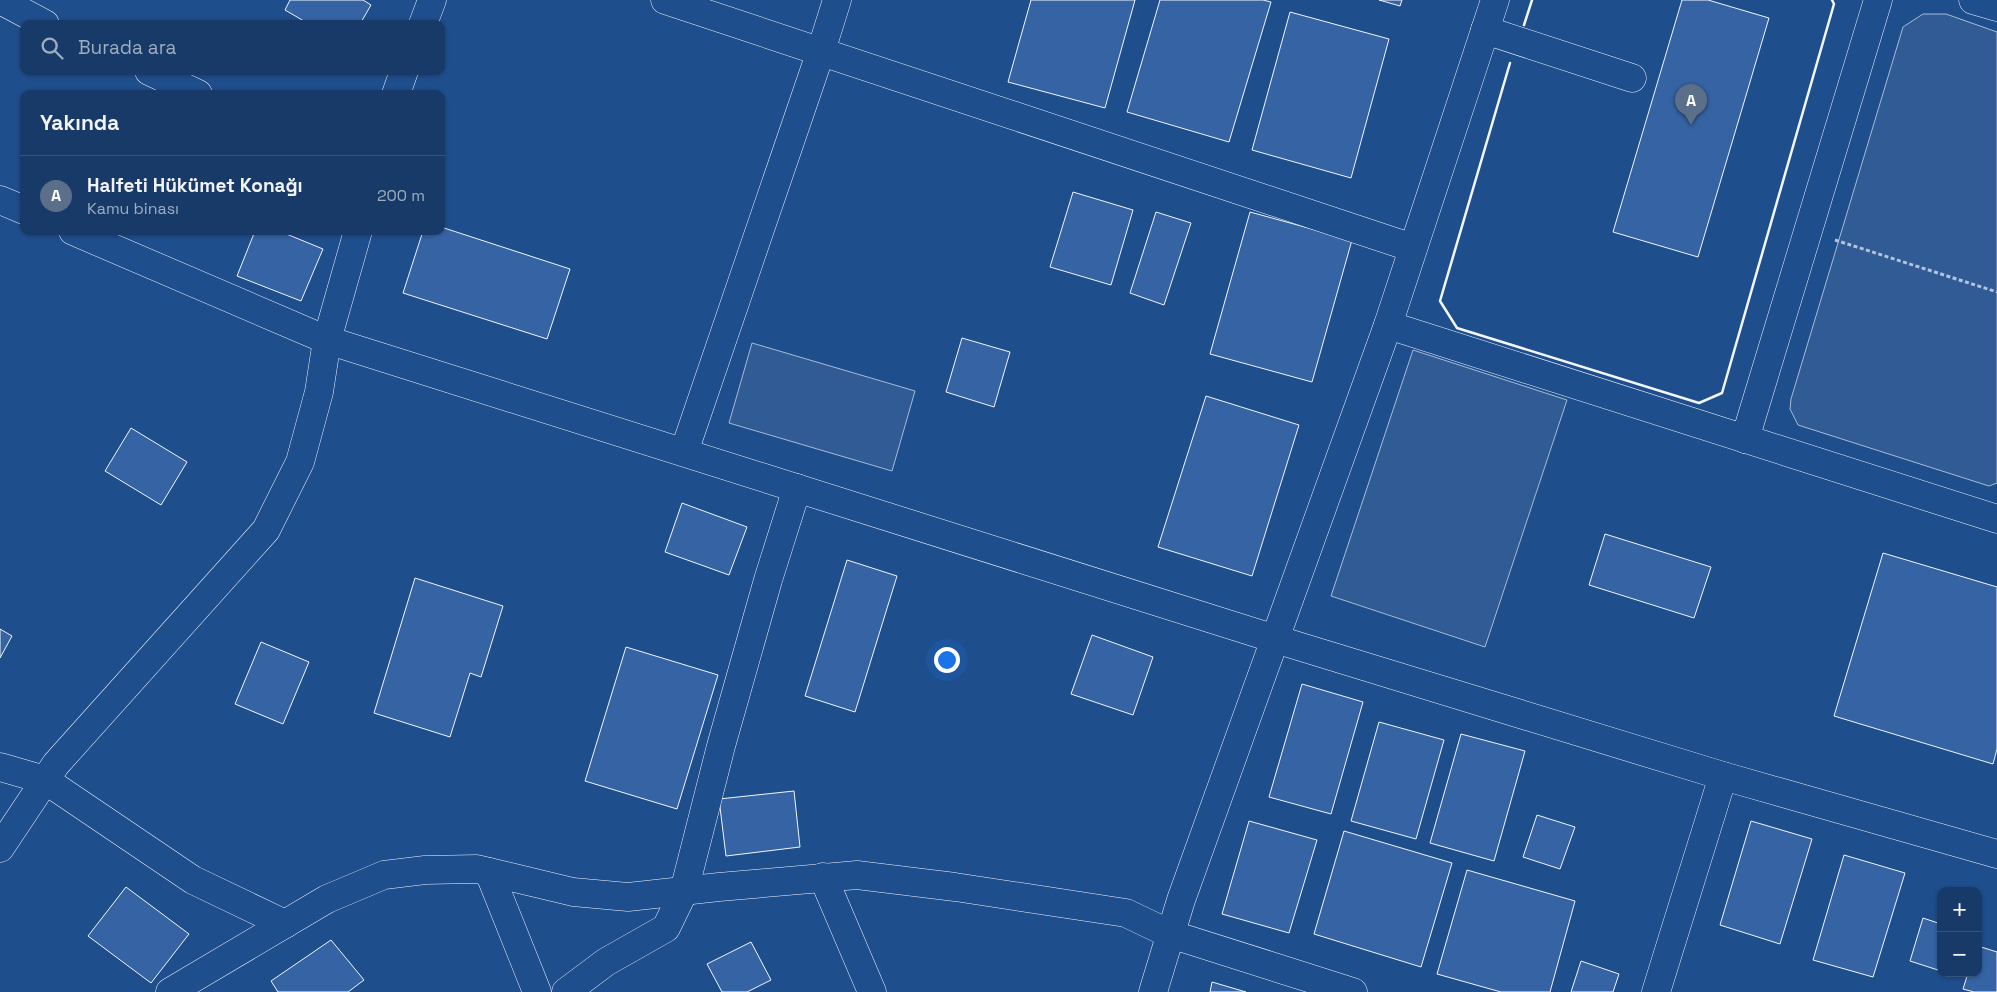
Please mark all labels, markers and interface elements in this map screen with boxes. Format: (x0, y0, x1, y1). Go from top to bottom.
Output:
search box (20, 20, 445, 75)
icon: search (38, 34, 66, 62)
text: Burada ara (78, 35, 176, 60)
pin: A (1675, 84, 1707, 125)
text: Yakında (40, 109, 119, 136)
text: Halfeti Hükümet Konağı (87, 173, 303, 198)
text: A (51, 185, 61, 206)
text: 200 m (377, 185, 425, 206)
text: Kamu binası (87, 198, 179, 219)
your location (934, 647, 960, 673)
map controls (1937, 887, 1982, 977)
button: + (1937, 887, 1982, 932)
button: − (1937, 932, 1982, 977)

